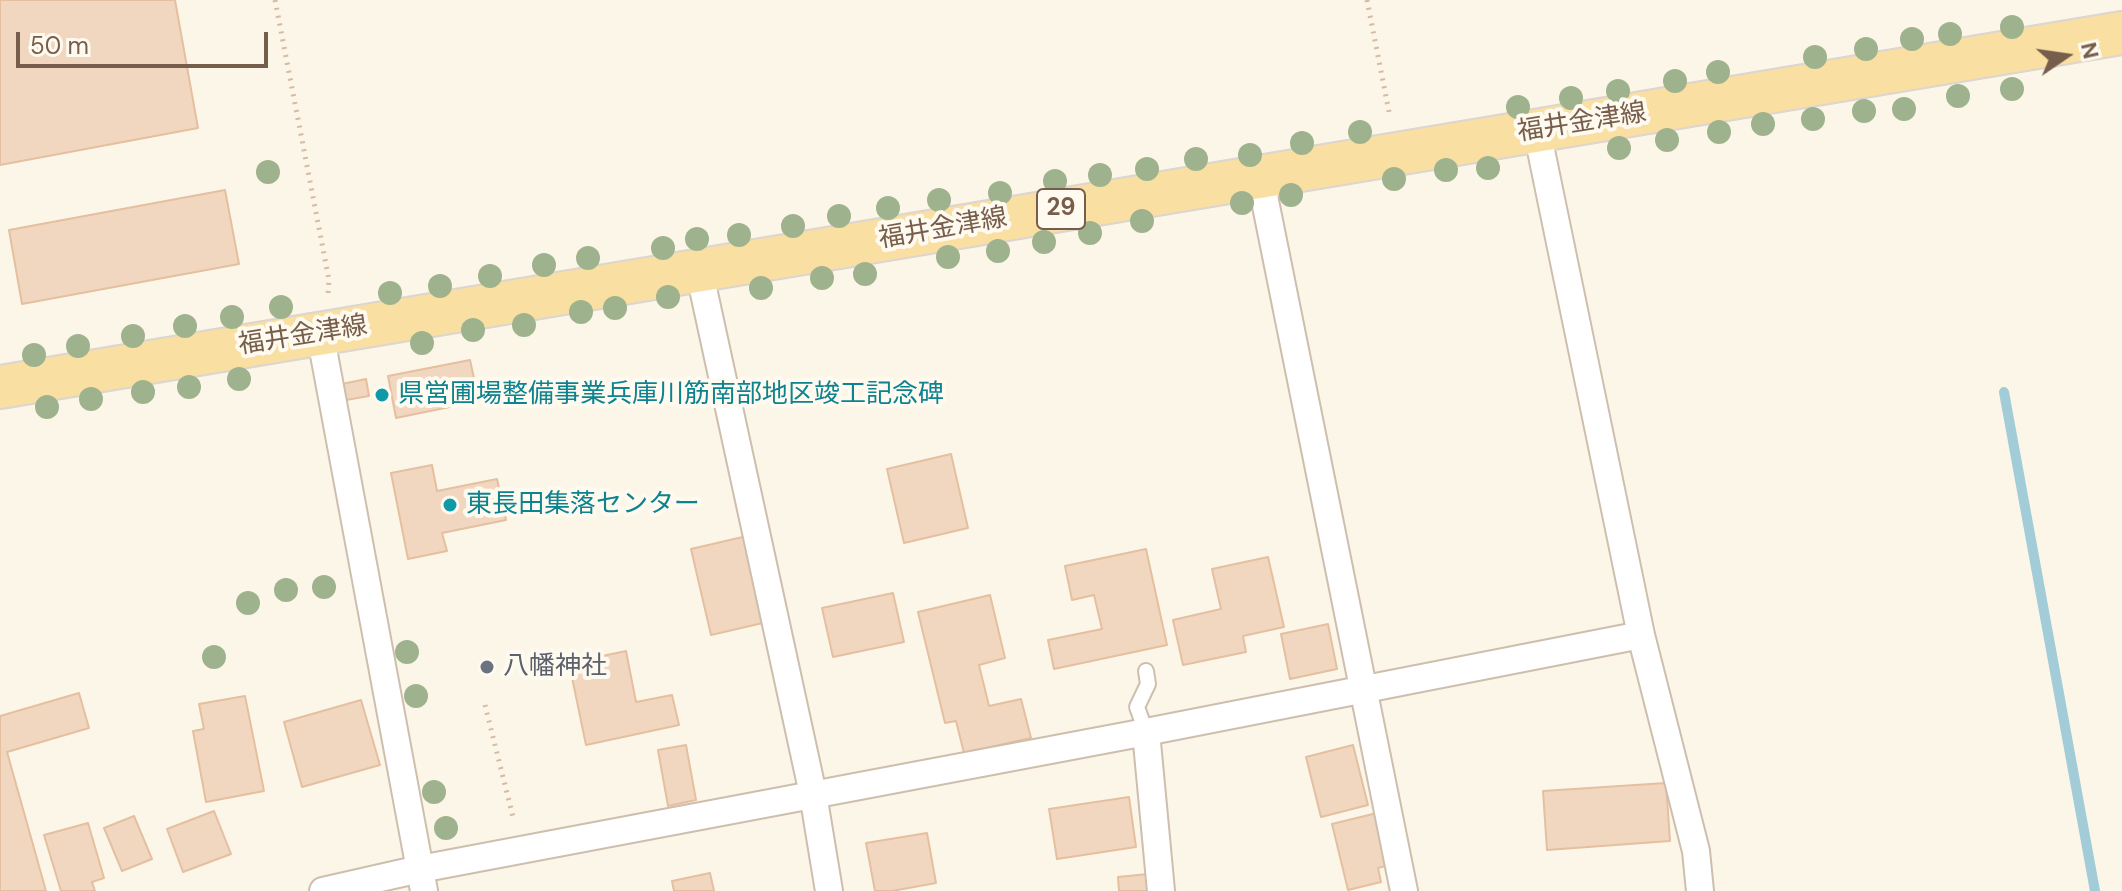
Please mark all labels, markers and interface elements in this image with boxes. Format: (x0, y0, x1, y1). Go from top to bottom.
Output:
scale bar (20, 16, 272, 66)
north arrow (2026, 16, 2106, 96)
text: 50 m (30, 30, 89, 61)
text: N (2074, 39, 2106, 62)
street label: 福井金津線 (1515, 97, 1649, 149)
road number: 29 (1037, 189, 1085, 229)
street label: 福井金津線 (876, 202, 1010, 256)
street label: 福井金津線 (236, 310, 370, 362)
place label: 県営圃場整備事業兵庫川筋南部地区竣工記念碑 (398, 379, 944, 411)
marker: 県営圃場整備事業兵庫川筋南部地区竣工記念碑 (373, 386, 391, 404)
place label: 東長田集落センター (466, 489, 700, 521)
marker: 東長田集落センター (441, 496, 459, 514)
place label: 八幡神社 (503, 651, 607, 683)
marker: 八幡神社 (478, 658, 496, 676)

